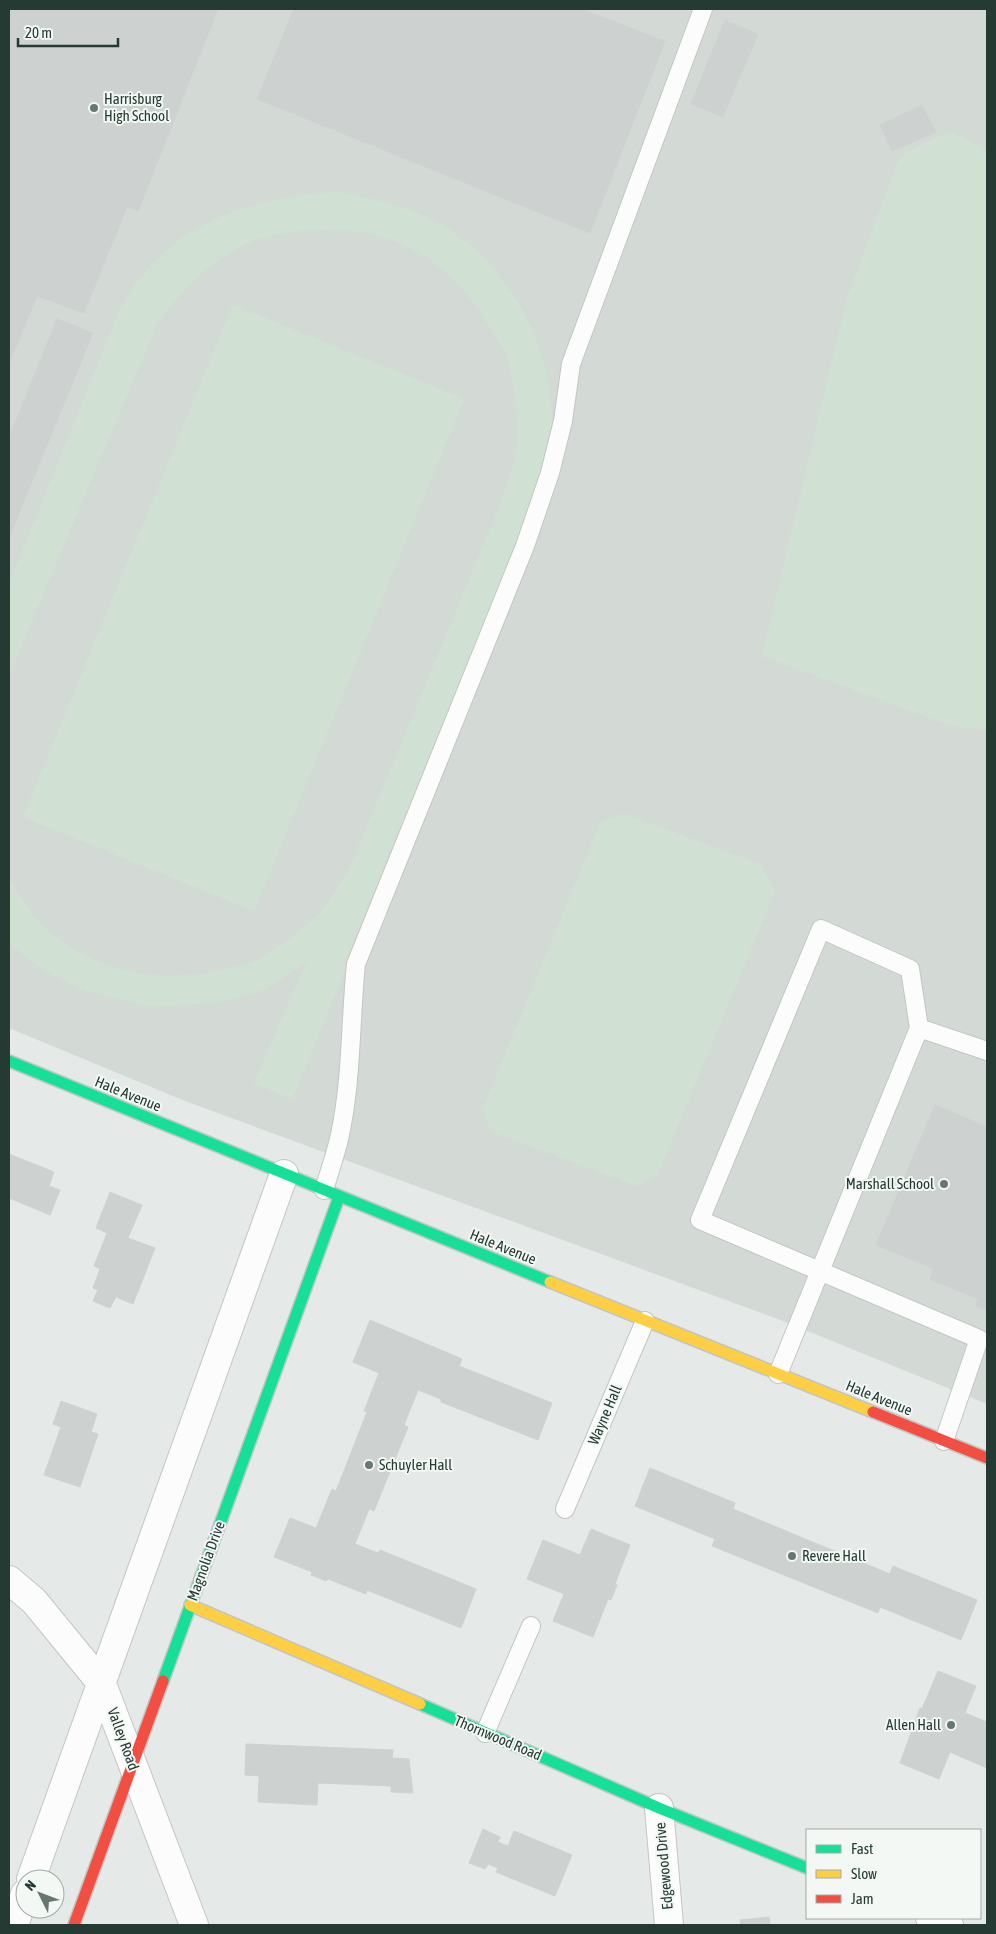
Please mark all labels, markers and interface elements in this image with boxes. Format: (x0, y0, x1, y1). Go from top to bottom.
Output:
scale bar (18, 15, 118, 47)
text: 20 m (25, 24, 52, 41)
place label: Harrisburg High School (104, 90, 169, 124)
marker: Harrisburg High School (88, 102, 100, 114)
street label: Hale Avenue (93, 1073, 164, 1115)
place label: Marshall School (846, 1175, 934, 1192)
marker: Marshall School (938, 1178, 950, 1190)
street label: Hale Avenue (468, 1226, 539, 1268)
street label: Hale Avenue (844, 1377, 915, 1419)
street label: Wayne Hall (584, 1382, 625, 1447)
place label: Schuyler Hall (379, 1456, 452, 1473)
marker: Schuyler Hall (363, 1459, 375, 1471)
street label: Magnolia Drive (183, 1519, 228, 1603)
place label: Revere Hall (802, 1547, 866, 1564)
marker: Revere Hall (786, 1550, 798, 1562)
street label: Valley Road (104, 1705, 143, 1772)
street label: Thornwood Road (452, 1712, 544, 1764)
place label: Allen Hall (886, 1716, 941, 1733)
marker: Allen Hall (945, 1719, 957, 1731)
street label: Edgewood Drive (651, 1822, 676, 1910)
legend (806, 1829, 981, 1919)
text: Fast (851, 1840, 873, 1857)
text: Slow (851, 1865, 877, 1882)
north arrow (15, 1869, 65, 1919)
text: N (22, 1877, 39, 1894)
text: Jam (851, 1890, 874, 1907)

